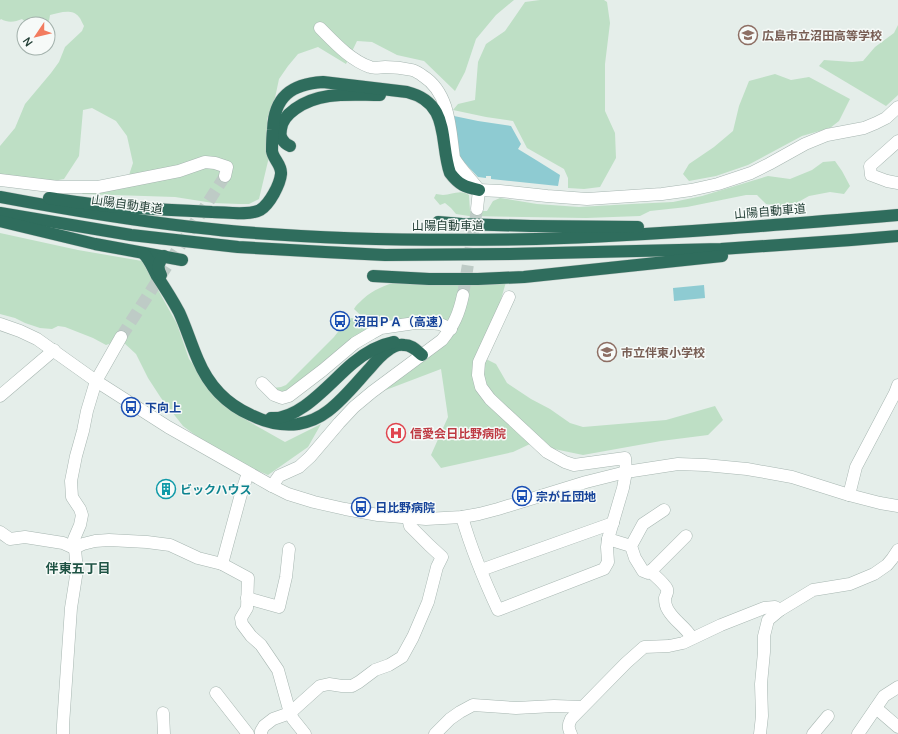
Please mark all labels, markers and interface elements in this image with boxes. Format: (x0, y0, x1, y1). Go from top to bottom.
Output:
north arrow (16, 16, 56, 56)
school or university icon: 広島市立沼田高等学校 (737, 24, 759, 46)
place label: 広島市立沼田高等学校 (762, 27, 882, 44)
text: N (19, 34, 36, 50)
street label: 山陽自動車道 (90, 191, 164, 217)
street label: 山陽自動車道 (733, 199, 807, 223)
street label: 山陽自動車道 (412, 217, 484, 234)
bus stop icon: 沼田ＰＡ（高速） (329, 310, 351, 332)
place label: 沼田ＰＡ（高速） (354, 313, 450, 330)
school or university icon: 市立伴東小学校 (596, 341, 618, 363)
place label: 市立伴東小学校 (621, 344, 705, 361)
bus stop icon: 下向上 (120, 396, 142, 418)
place label: 下向上 (145, 399, 181, 416)
hospital icon: 信愛会日比野病院 (385, 422, 407, 444)
place label: 信愛会日比野病院 (410, 425, 506, 442)
building icon: ビックハウス (155, 478, 177, 500)
place label: ビックハウス (180, 481, 251, 498)
bus stop icon: 宗が丘団地 (511, 485, 533, 507)
place label: 宗が丘団地 (536, 488, 596, 505)
bus stop icon: 日比野病院 (350, 496, 372, 518)
place label: 日比野病院 (375, 499, 435, 516)
district label: 伴東五丁目 (45, 559, 111, 577)

